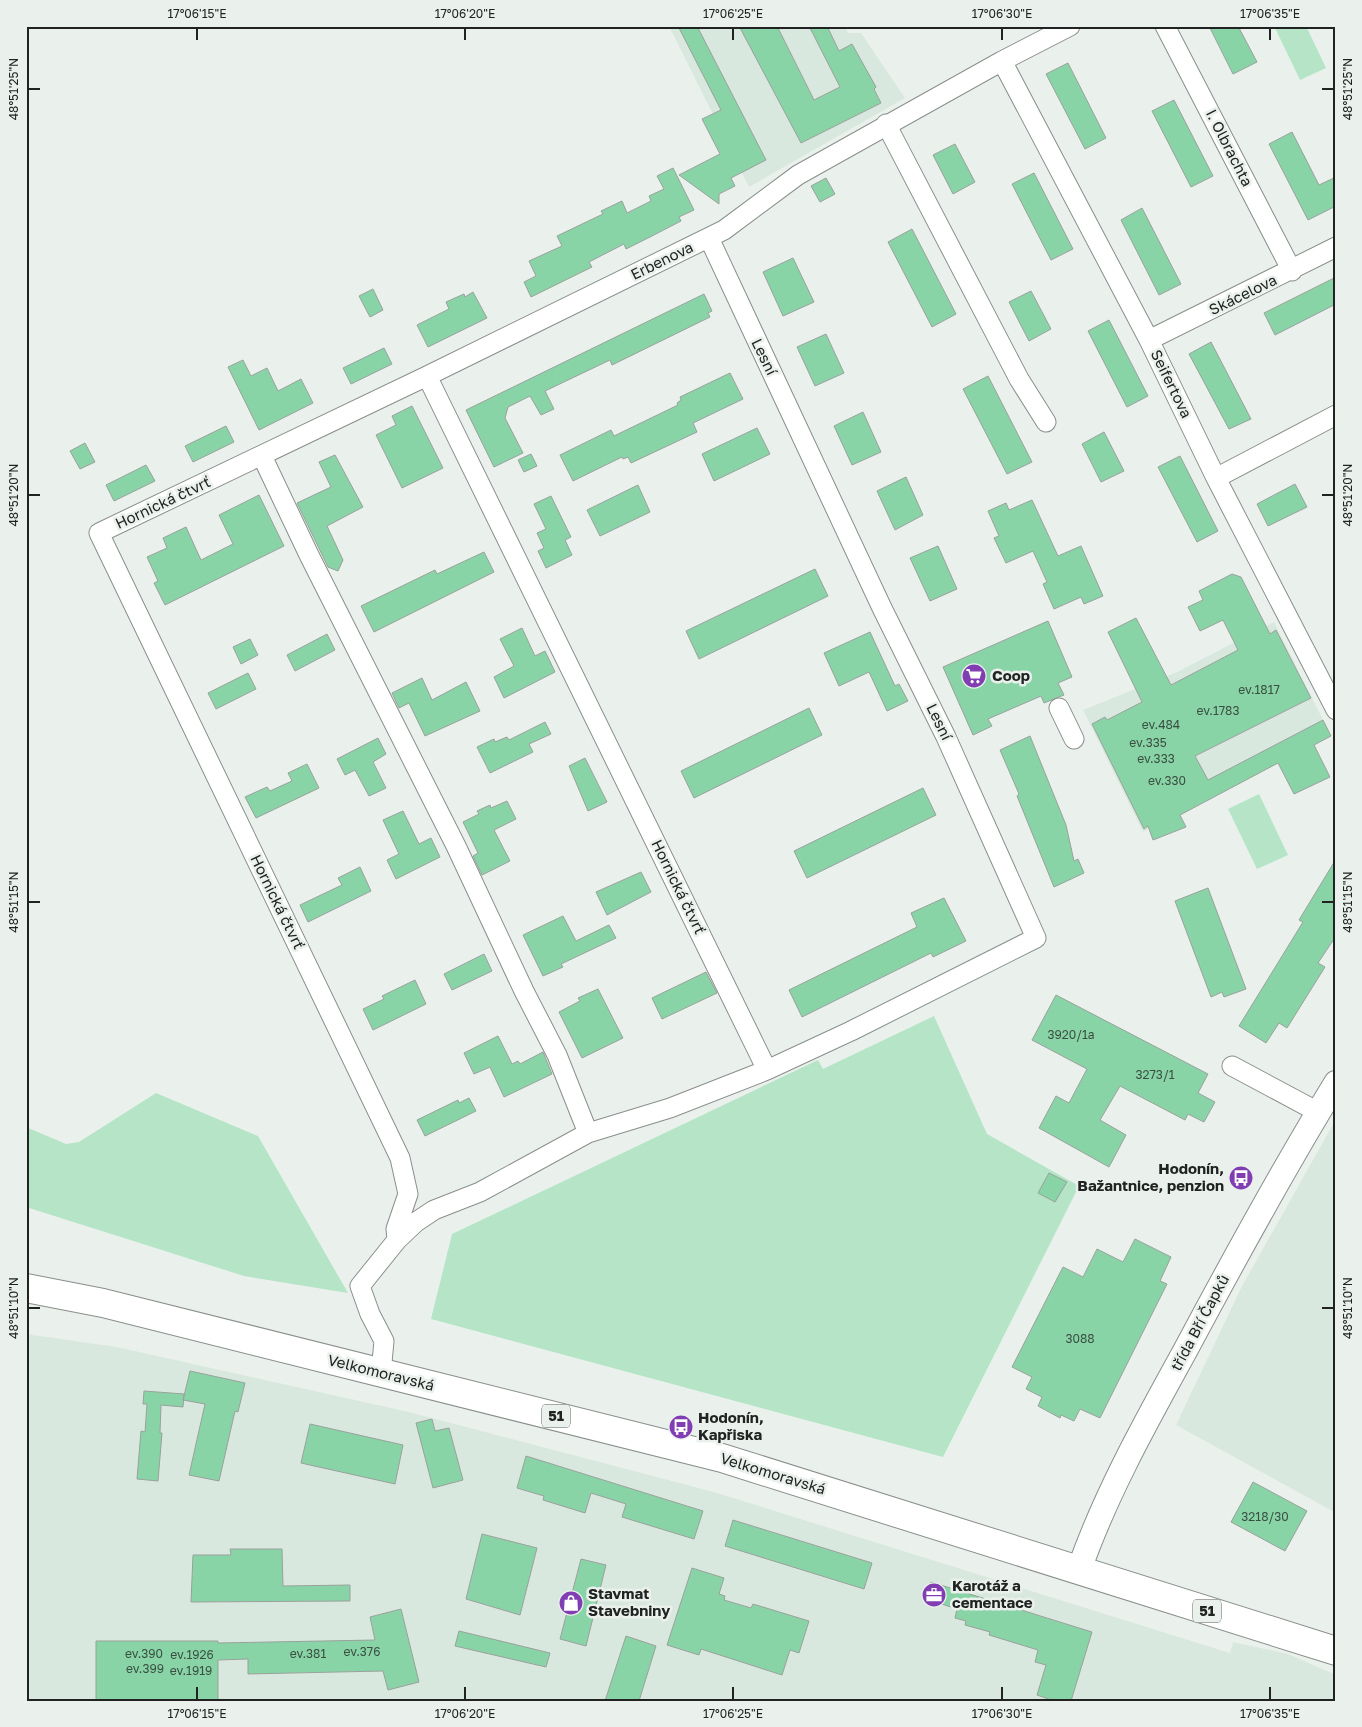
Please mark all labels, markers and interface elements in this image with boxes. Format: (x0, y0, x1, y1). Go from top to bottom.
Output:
text: 17°06'15"E (168, 6, 226, 21)
text: 17°06'20"E (435, 6, 495, 21)
text: 17°06'25"E (703, 6, 763, 21)
text: 17°06'30"E (972, 6, 1032, 21)
text: 17°06'35"E (1240, 6, 1300, 21)
text: 48°51'25"N (6, 58, 21, 120)
text: 48°51'25"N (1340, 58, 1355, 120)
street label: I. Olbrachta (1203, 106, 1257, 189)
street label: Erbenova (627, 237, 696, 283)
street label: Skácelova (1206, 270, 1279, 318)
street label: Lesní (748, 335, 782, 379)
street label: Seifertova (1148, 347, 1196, 421)
text: 48°51'20"N (6, 464, 21, 526)
text: 48°51'20"N (1340, 464, 1355, 526)
street label: Hornická čtvrť (112, 472, 213, 532)
supermarket icon: Coop (961, 663, 987, 689)
place label: Coop (992, 666, 1030, 684)
house number: ev.1817 (1238, 682, 1280, 697)
street label: Lesní (923, 700, 957, 744)
house number: ev.1783 (1197, 703, 1239, 718)
house number: ev.484 (1142, 717, 1180, 732)
house number: ev.335 (1129, 735, 1167, 750)
house number: ev.333 (1137, 751, 1175, 766)
house number: ev.330 (1148, 773, 1186, 788)
street label: Hornická čtvrť (648, 836, 710, 937)
street label: Hornická čtvrť (247, 851, 309, 952)
text: 48°51'15"N (6, 871, 21, 933)
text: 48°51'15"N (1340, 871, 1355, 933)
house number: 3920/1a (1047, 1027, 1095, 1042)
house number: 3273/1 (1136, 1067, 1175, 1082)
place label: Hodonín, Bažantnice, penzion (1077, 1159, 1224, 1194)
bus stop icon: Hodonín, Bažantnice, penzion (1228, 1165, 1254, 1191)
street label: třída Bří Čapků (1166, 1271, 1232, 1374)
text: 48°51'10"N (6, 1277, 21, 1339)
text: 48°51'10"N (1340, 1277, 1355, 1339)
house number: 3088 (1065, 1331, 1095, 1346)
street label: Velkomoravská (326, 1350, 436, 1394)
road number: 51 (542, 1404, 570, 1428)
place label: Hodonín, Kapřiska (698, 1408, 764, 1443)
bus stop icon: Hodonín, Kapřiska (668, 1414, 694, 1440)
street label: Velkomoravská (718, 1448, 828, 1498)
house number: 3218/30 (1241, 1509, 1289, 1524)
place label: Karotáž a cementace (952, 1576, 1033, 1611)
office icon: Karotáž a cementace (921, 1582, 947, 1608)
place label: Stavmat Stavebniny (588, 1584, 670, 1619)
shop icon: Stavmat Stavebniny (558, 1590, 584, 1616)
road number: 51 (1193, 1600, 1221, 1622)
house number: ev.376 (344, 1644, 380, 1659)
house number: ev.390 (125, 1646, 163, 1661)
house number: ev.381 (290, 1646, 326, 1661)
house number: ev.1926 (170, 1647, 214, 1662)
house number: ev.399 (126, 1661, 164, 1676)
house number: ev.1919 (170, 1663, 212, 1678)
text: 17°06'15"E (168, 1706, 226, 1721)
text: 17°06'20"E (435, 1706, 495, 1721)
text: 17°06'25"E (703, 1706, 763, 1721)
text: 17°06'30"E (972, 1706, 1032, 1721)
text: 17°06'35"E (1240, 1706, 1300, 1721)

